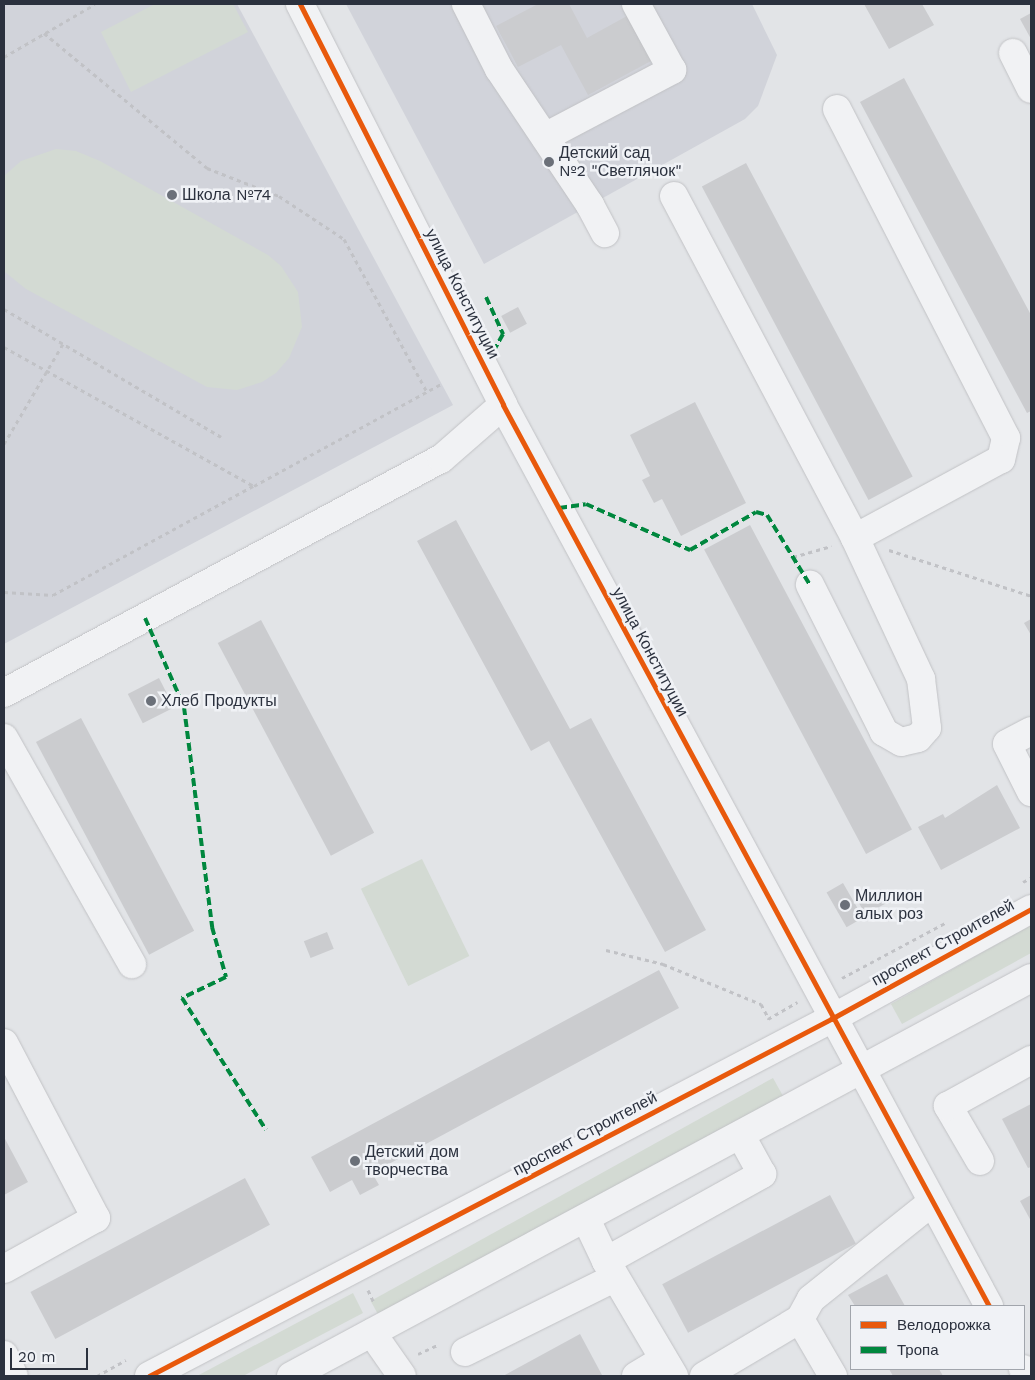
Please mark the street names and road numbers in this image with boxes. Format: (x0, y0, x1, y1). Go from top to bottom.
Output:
street label: улица Конституции (421, 226, 503, 362)
street label: улица Конституции (608, 584, 692, 720)
street label: проспект Строителей (868, 896, 1018, 990)
street label: проспект Строителей (510, 1088, 660, 1180)

